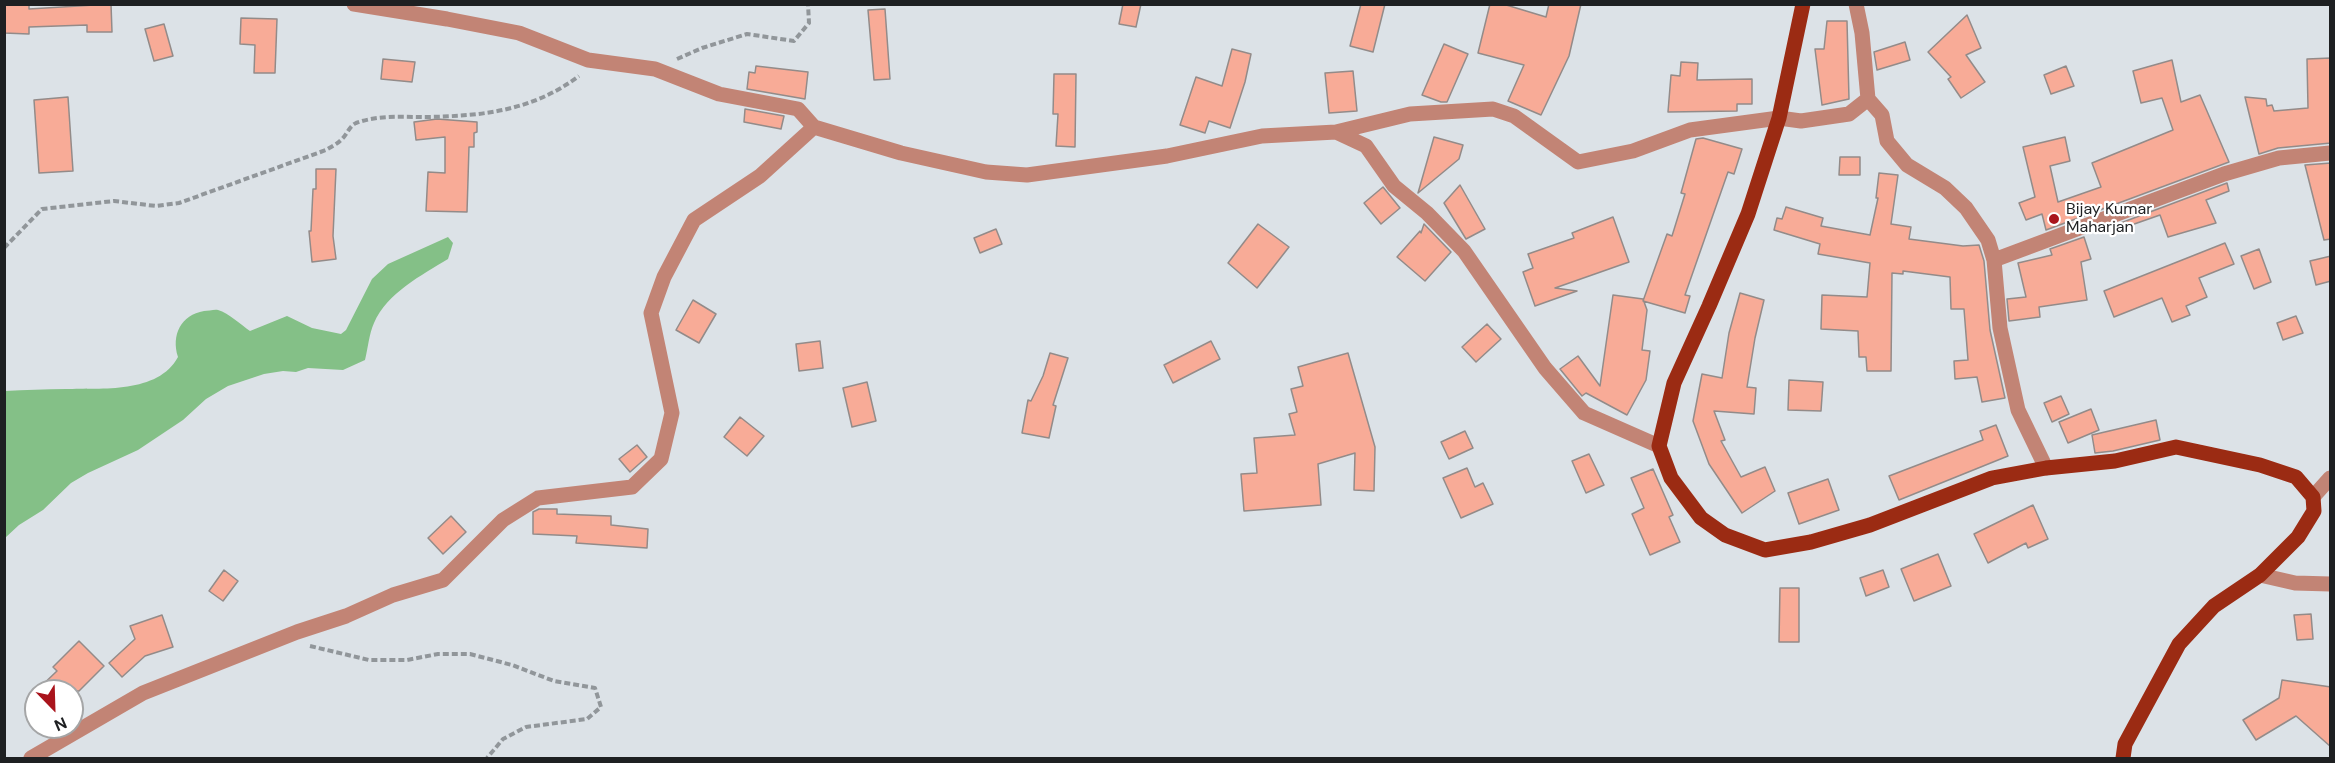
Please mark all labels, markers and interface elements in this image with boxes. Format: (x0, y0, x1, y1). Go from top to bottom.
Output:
place label: Bijay Kumar Maharjan (2066, 200, 2152, 238)
marker: Bijay Kumar Maharjan (2047, 212, 2061, 226)
north arrow (24, 679, 84, 739)
text: N (51, 712, 70, 736)

